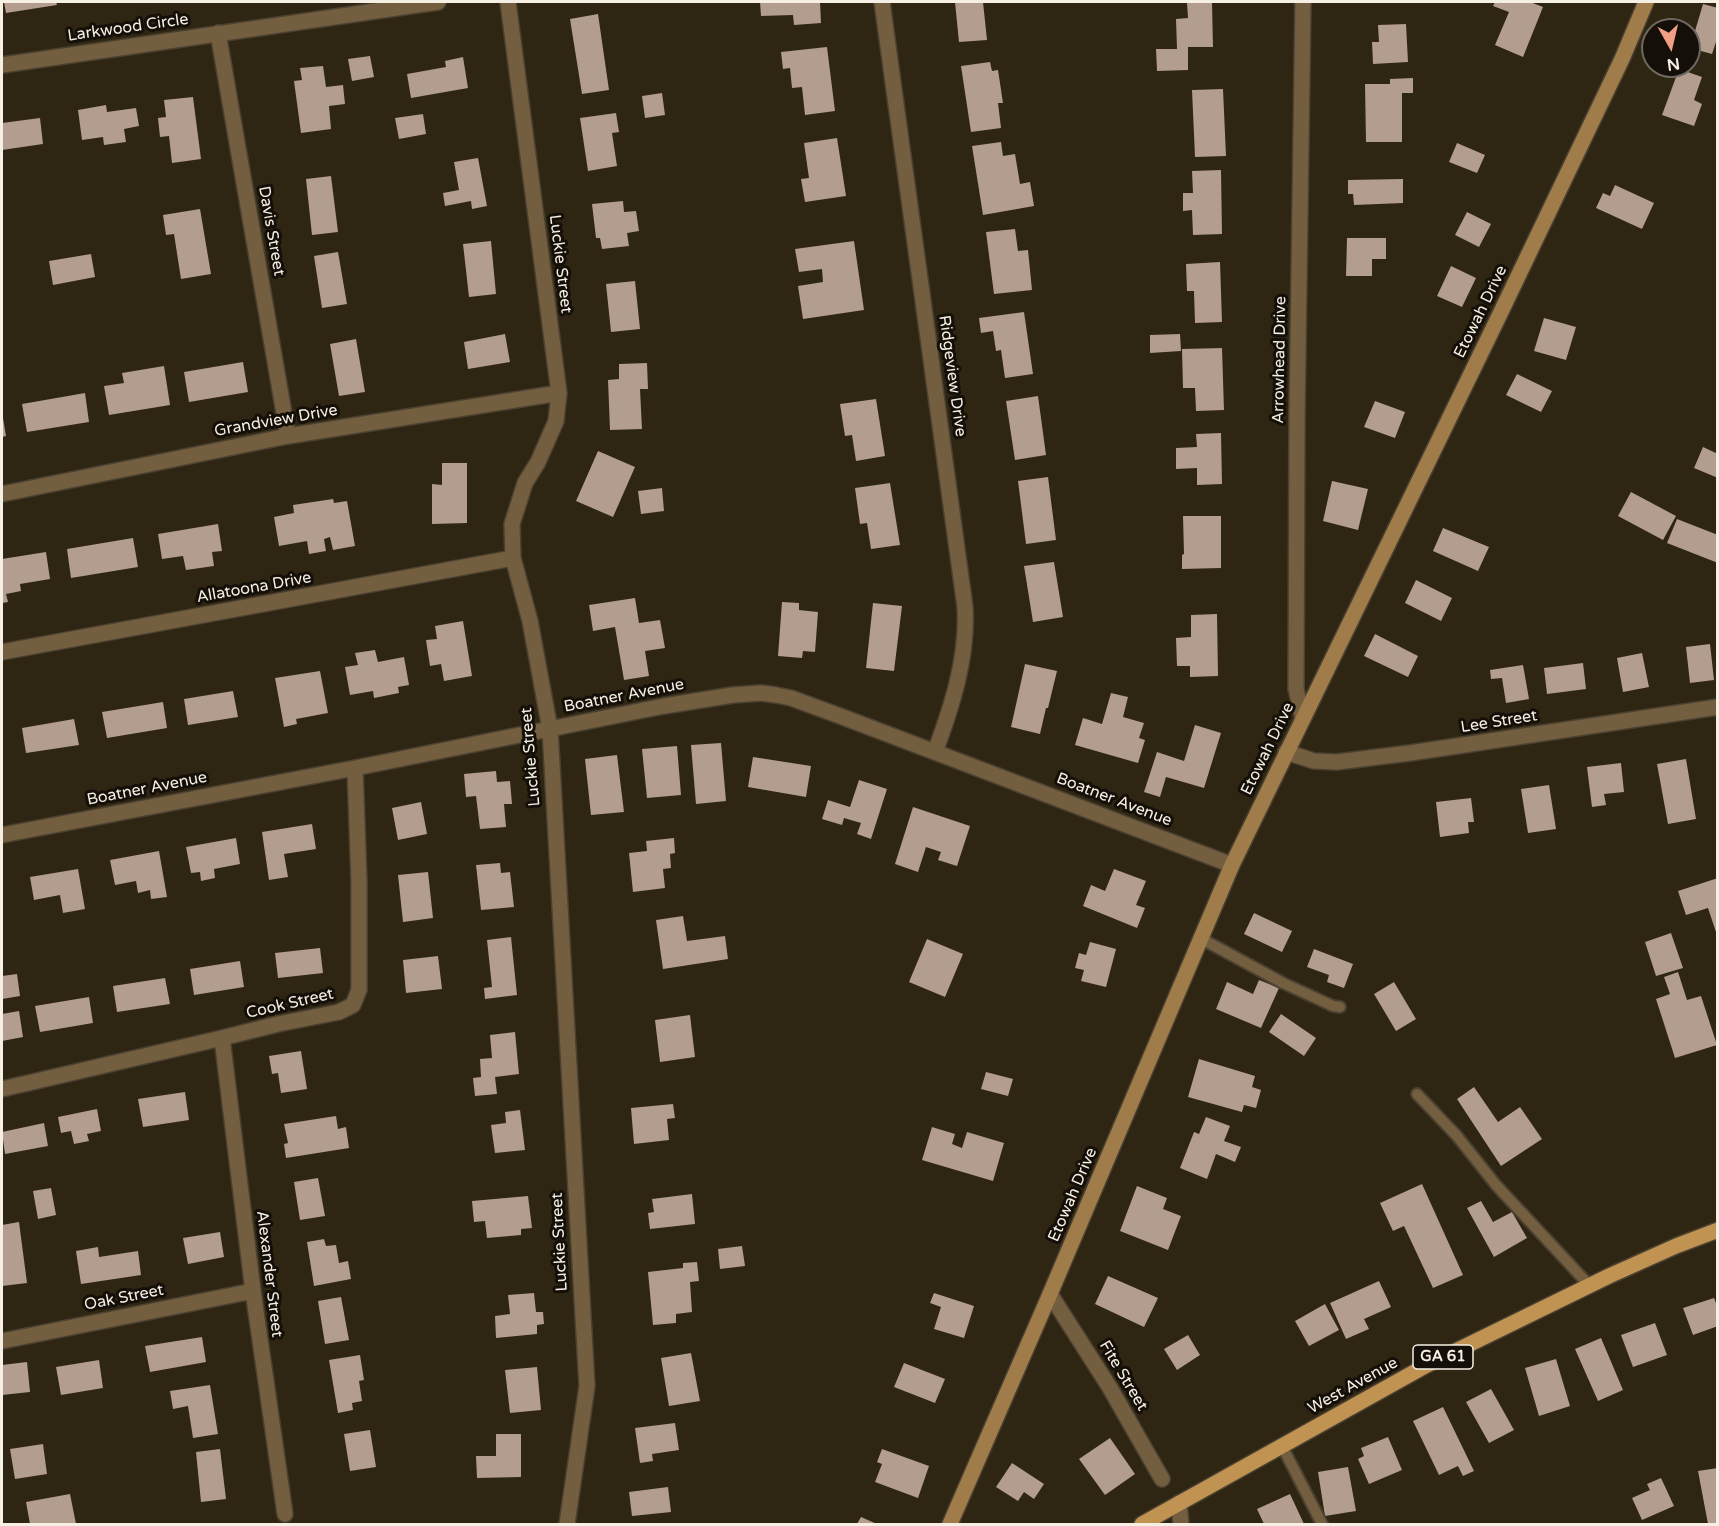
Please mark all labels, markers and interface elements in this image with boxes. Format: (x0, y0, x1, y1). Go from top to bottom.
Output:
street label: Larkwood Circle (66, 10, 190, 46)
north arrow (1641, 18, 1701, 78)
text: N (1665, 53, 1681, 75)
street label: Davis Street (254, 185, 288, 277)
street label: Luckie Street (544, 214, 576, 314)
street label: Etowah Drive (1450, 263, 1512, 361)
street label: Arrowhead Drive (1269, 296, 1291, 424)
street label: Ridgeview Drive (934, 314, 970, 438)
street label: Grandview Drive (213, 401, 339, 441)
street label: Allatoona Drive (195, 568, 313, 608)
street label: Boatner Avenue (562, 675, 686, 717)
street label: Etowah Drive (1237, 700, 1299, 798)
street label: Lee Street (1459, 706, 1539, 738)
street label: Luckie Street (517, 707, 545, 807)
street label: Boatner Avenue (85, 768, 209, 810)
street label: Boatner Avenue (1054, 769, 1174, 831)
street label: Cook Street (245, 985, 335, 1023)
street label: Etowah Drive (1045, 1145, 1101, 1245)
street label: Luckie Street (548, 1192, 572, 1292)
street label: Alexander Street (252, 1210, 286, 1338)
street label: Oak Street (83, 1281, 165, 1315)
street label: Fite Street (1095, 1337, 1151, 1415)
road number: GA 61 (1413, 1345, 1473, 1369)
street label: West Avenue (1305, 1353, 1401, 1419)

